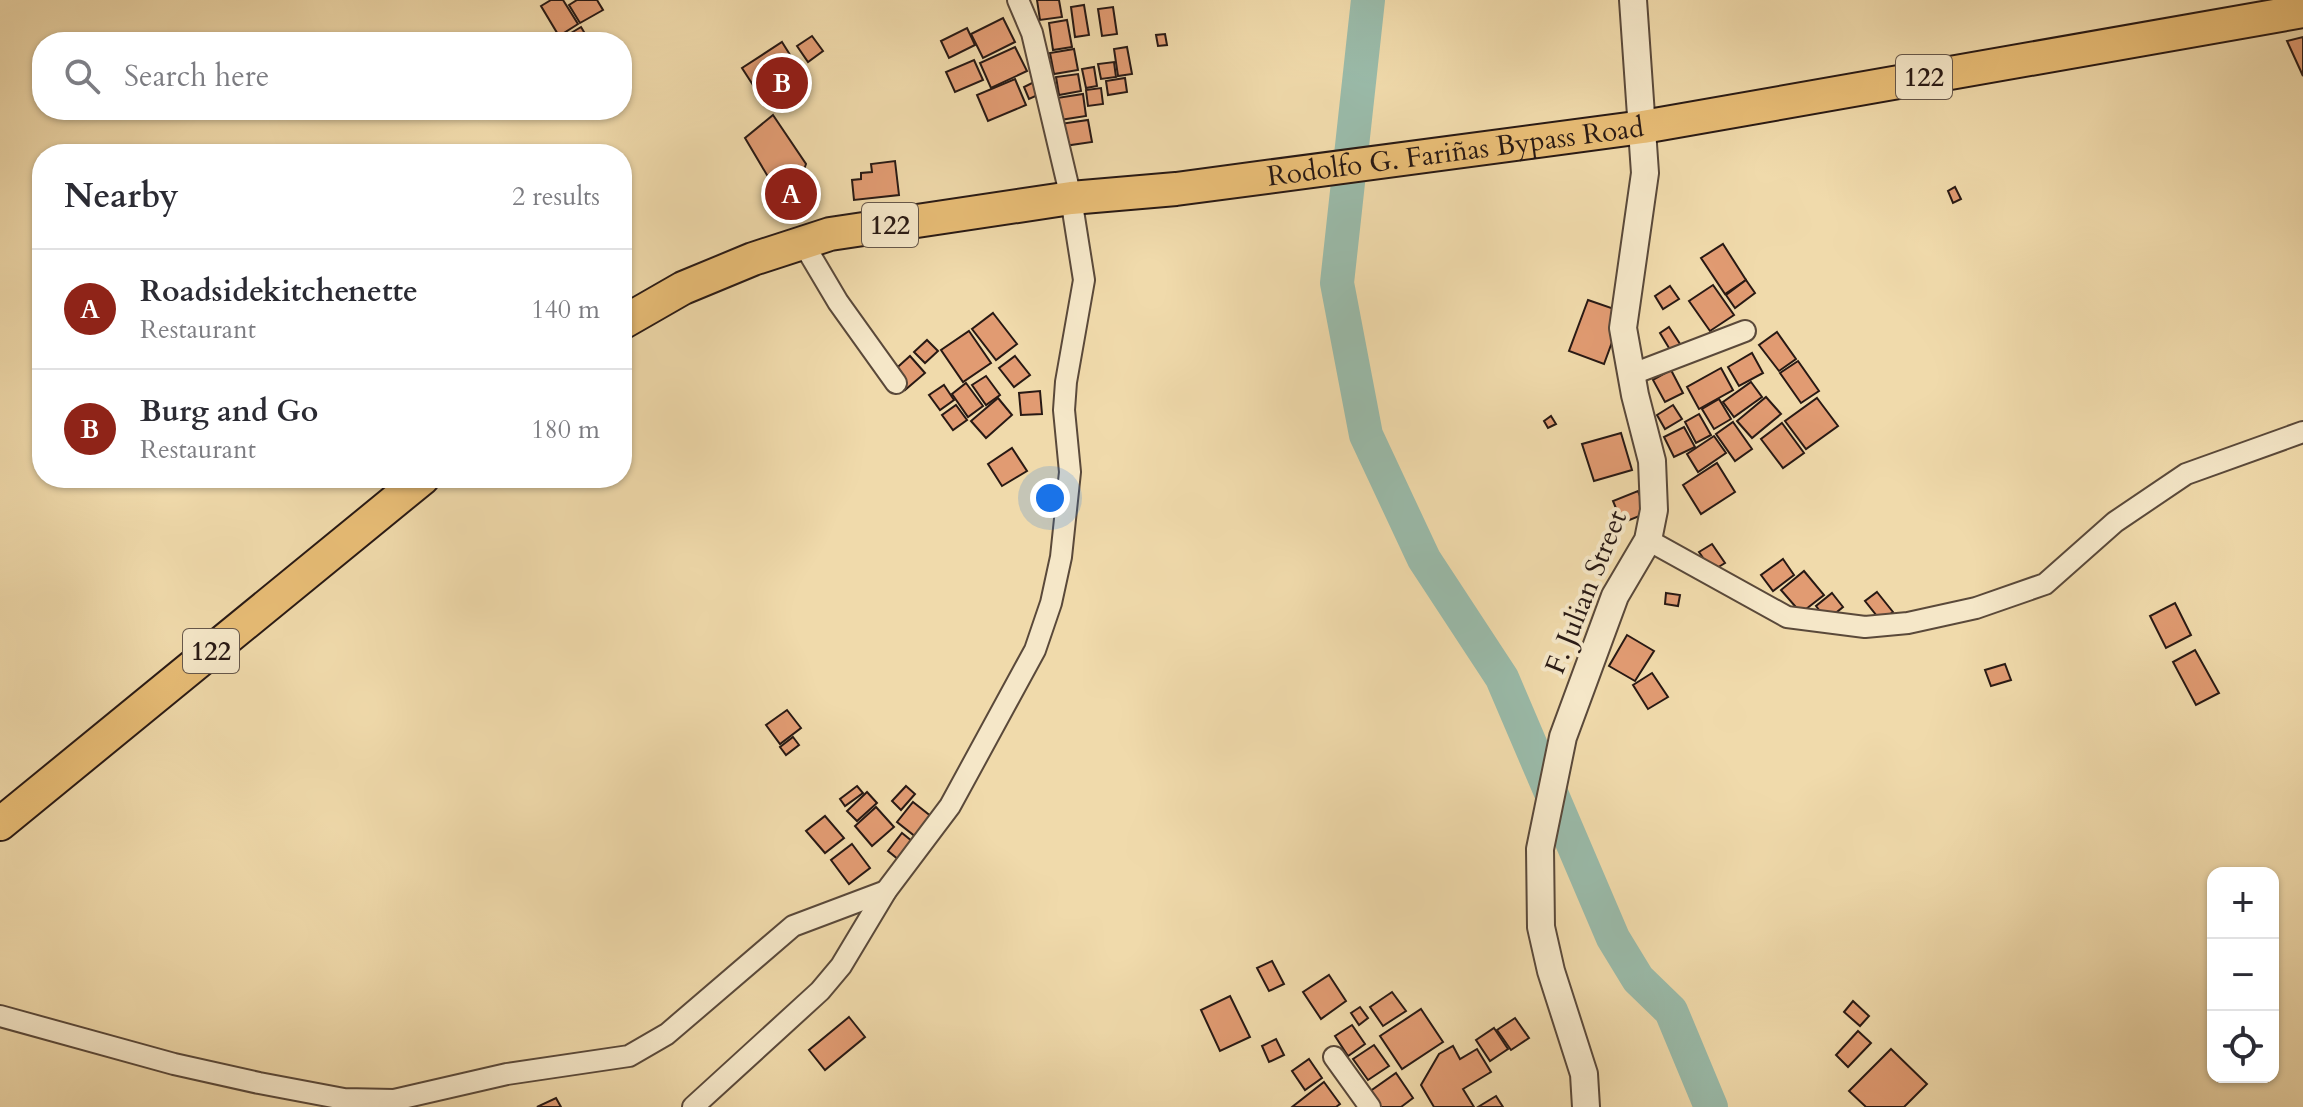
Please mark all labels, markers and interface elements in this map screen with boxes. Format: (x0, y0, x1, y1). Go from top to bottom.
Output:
search box (32, 32, 632, 120)
pin: B (756, 53, 808, 113)
icon: search (60, 54, 104, 98)
road number: 122 (1896, 55, 1952, 99)
text: Search here (124, 56, 269, 97)
street label: Rodolfo G. Fariñas Bypass Road (1265, 108, 1646, 196)
pin: A (765, 164, 817, 224)
text: Nearby (64, 173, 179, 219)
text: 2 results (512, 179, 600, 214)
road number: 122 (862, 203, 918, 247)
text: Roadsidekitchenette (140, 271, 418, 312)
text: A (80, 292, 100, 327)
text: 140 m (531, 292, 600, 327)
text: Restaurant (140, 312, 256, 347)
text: Burg and Go (140, 391, 318, 432)
text: B (81, 412, 99, 447)
text: 180 m (531, 412, 600, 447)
text: Restaurant (140, 432, 256, 467)
your location (1030, 478, 1070, 518)
street label: F. Julian Street (1536, 504, 1636, 679)
road number: 122 (183, 629, 239, 673)
map controls (2207, 867, 2279, 1083)
button: + (2207, 867, 2279, 939)
button: − (2207, 939, 2279, 1011)
button: locate (2207, 1011, 2279, 1083)

